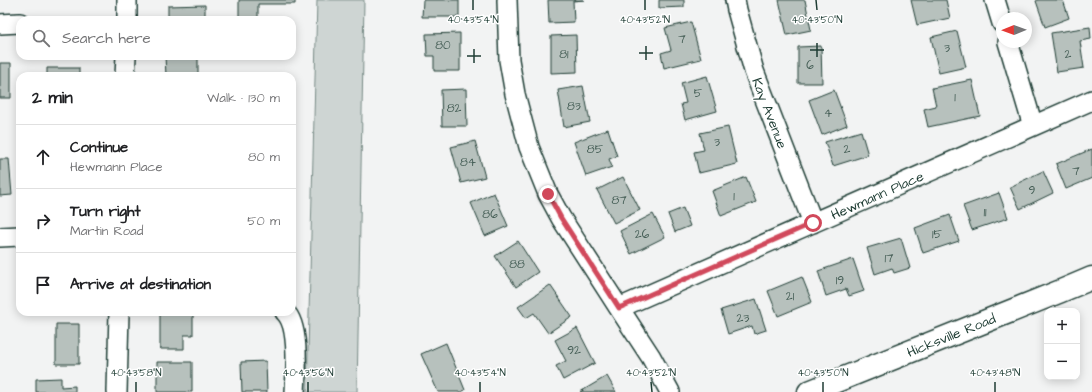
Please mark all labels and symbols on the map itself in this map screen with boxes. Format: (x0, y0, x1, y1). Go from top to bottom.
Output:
north arrow (996, 12, 1032, 48)
text: 40°43'54"N (447, 13, 499, 27)
text: 40°43'52"N (620, 13, 670, 27)
text: 40°43'50"N (792, 13, 842, 27)
house number: 7 (678, 31, 686, 48)
house number: 80 (435, 37, 451, 54)
house number: 3 (944, 40, 950, 57)
house number: 81 (559, 46, 569, 63)
house number: 2 (1065, 46, 1072, 63)
house number: 6 (806, 57, 814, 74)
street label: Kay Avenue (746, 75, 792, 152)
house number: 5 (694, 85, 703, 102)
house number: 1 (954, 89, 956, 106)
house number: 83 (567, 98, 581, 115)
house number: 82 (447, 100, 461, 117)
house number: 4 (824, 105, 832, 122)
house number: 3 (714, 134, 720, 151)
house number: 85 (587, 141, 604, 158)
house number: 2 (844, 141, 851, 158)
house number: 84 (460, 154, 476, 171)
house number: 7 (1072, 163, 1080, 180)
street label: Hewmann Place (828, 166, 927, 225)
house number: 9 (1029, 182, 1036, 199)
route end (539, 185, 557, 203)
house number: 1 (733, 188, 735, 205)
house number: 87 (611, 192, 627, 209)
house number: 11 (983, 204, 987, 221)
house number: 86 (482, 206, 498, 223)
route start (804, 214, 822, 232)
house number: 26 (635, 226, 650, 243)
house number: 15 (932, 226, 943, 243)
house number: 17 (885, 250, 894, 267)
house number: 88 (509, 256, 525, 273)
house number: 19 (836, 272, 844, 289)
house number: 21 (786, 288, 795, 305)
street label: Hicksville Road (904, 309, 999, 363)
house number: 23 (737, 310, 749, 327)
house number: 92 (567, 342, 581, 359)
text: 40°43'58"N (110, 366, 162, 380)
text: 40°43'56"N (283, 366, 333, 380)
text: 40°43'54"N (454, 366, 506, 380)
text: 40°43'52"N (626, 366, 676, 380)
text: 40°43'50"N (798, 366, 848, 380)
text: 40°43'48"N (970, 366, 1020, 380)

